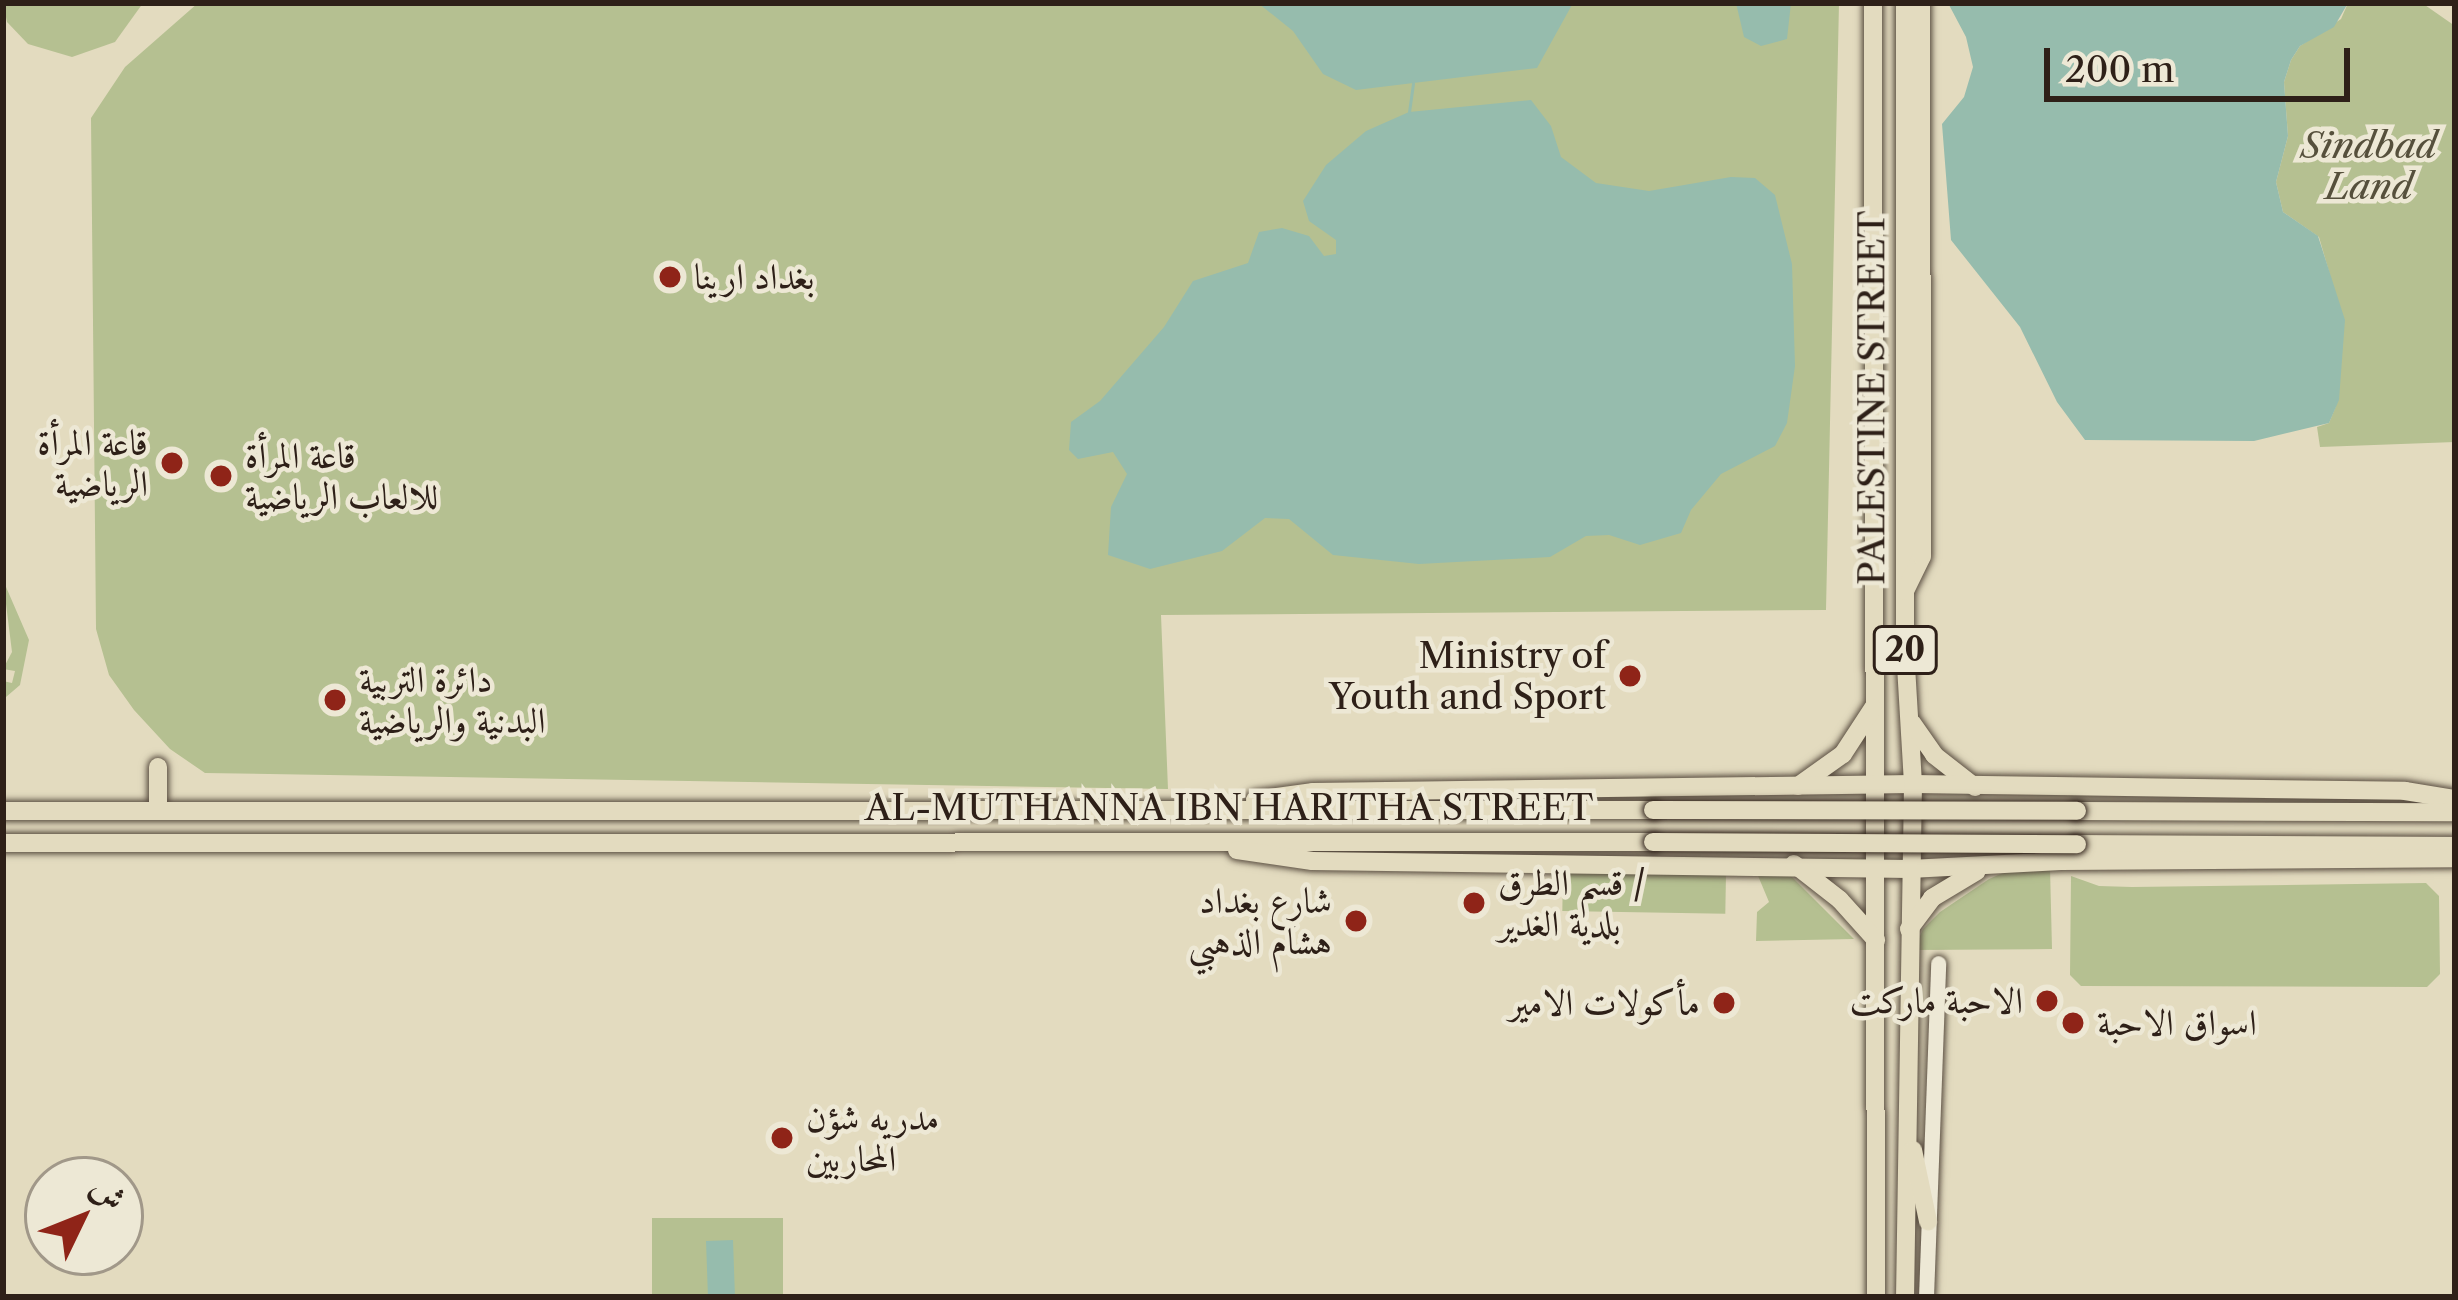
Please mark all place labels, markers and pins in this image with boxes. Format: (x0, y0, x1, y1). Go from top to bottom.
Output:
place label: بغداد ارينا (694, 255, 815, 299)
marker: بغداد ارينا (657, 264, 683, 290)
place label: قاعة المرأة الرياضية (37, 420, 148, 505)
place label: قاعة المرأة للالعاب الرياضية (245, 433, 438, 518)
marker: قاعة المرأة الرياضية (159, 450, 185, 476)
marker: قاعة المرأة للالعاب الرياضية (208, 463, 234, 489)
place label: Ministry of Youth and Sport (1329, 633, 1606, 718)
place label: دائرة التربية البدنية والرياضية (359, 657, 546, 742)
marker: Ministry of Youth and Sport (1617, 663, 1643, 689)
marker: دائرة التربية البدنية والرياضية (322, 687, 348, 713)
place label: قسم الطرق / بلدية الغدير (1498, 860, 1646, 945)
place label: شارع بغداد هشام الذهبي (1188, 878, 1332, 963)
marker: قسم الطرق / بلدية الغدير (1461, 890, 1487, 916)
marker: شارع بغداد هشام الذهبي (1343, 908, 1369, 934)
place label: الاحبة ماركت (1850, 979, 2023, 1023)
place label: مأكولات الامير (1509, 981, 1700, 1025)
marker: الاحبة ماركت (2034, 988, 2060, 1014)
marker: مأكولات الامير (1711, 990, 1737, 1016)
place label: اسواق الاحبة (2097, 1001, 2257, 1045)
marker: اسواق الاحبة (2060, 1010, 2086, 1036)
place label: مدريه شؤن المحاربين (806, 1095, 939, 1180)
marker: مدريه شؤن المحاربين (769, 1125, 795, 1151)

